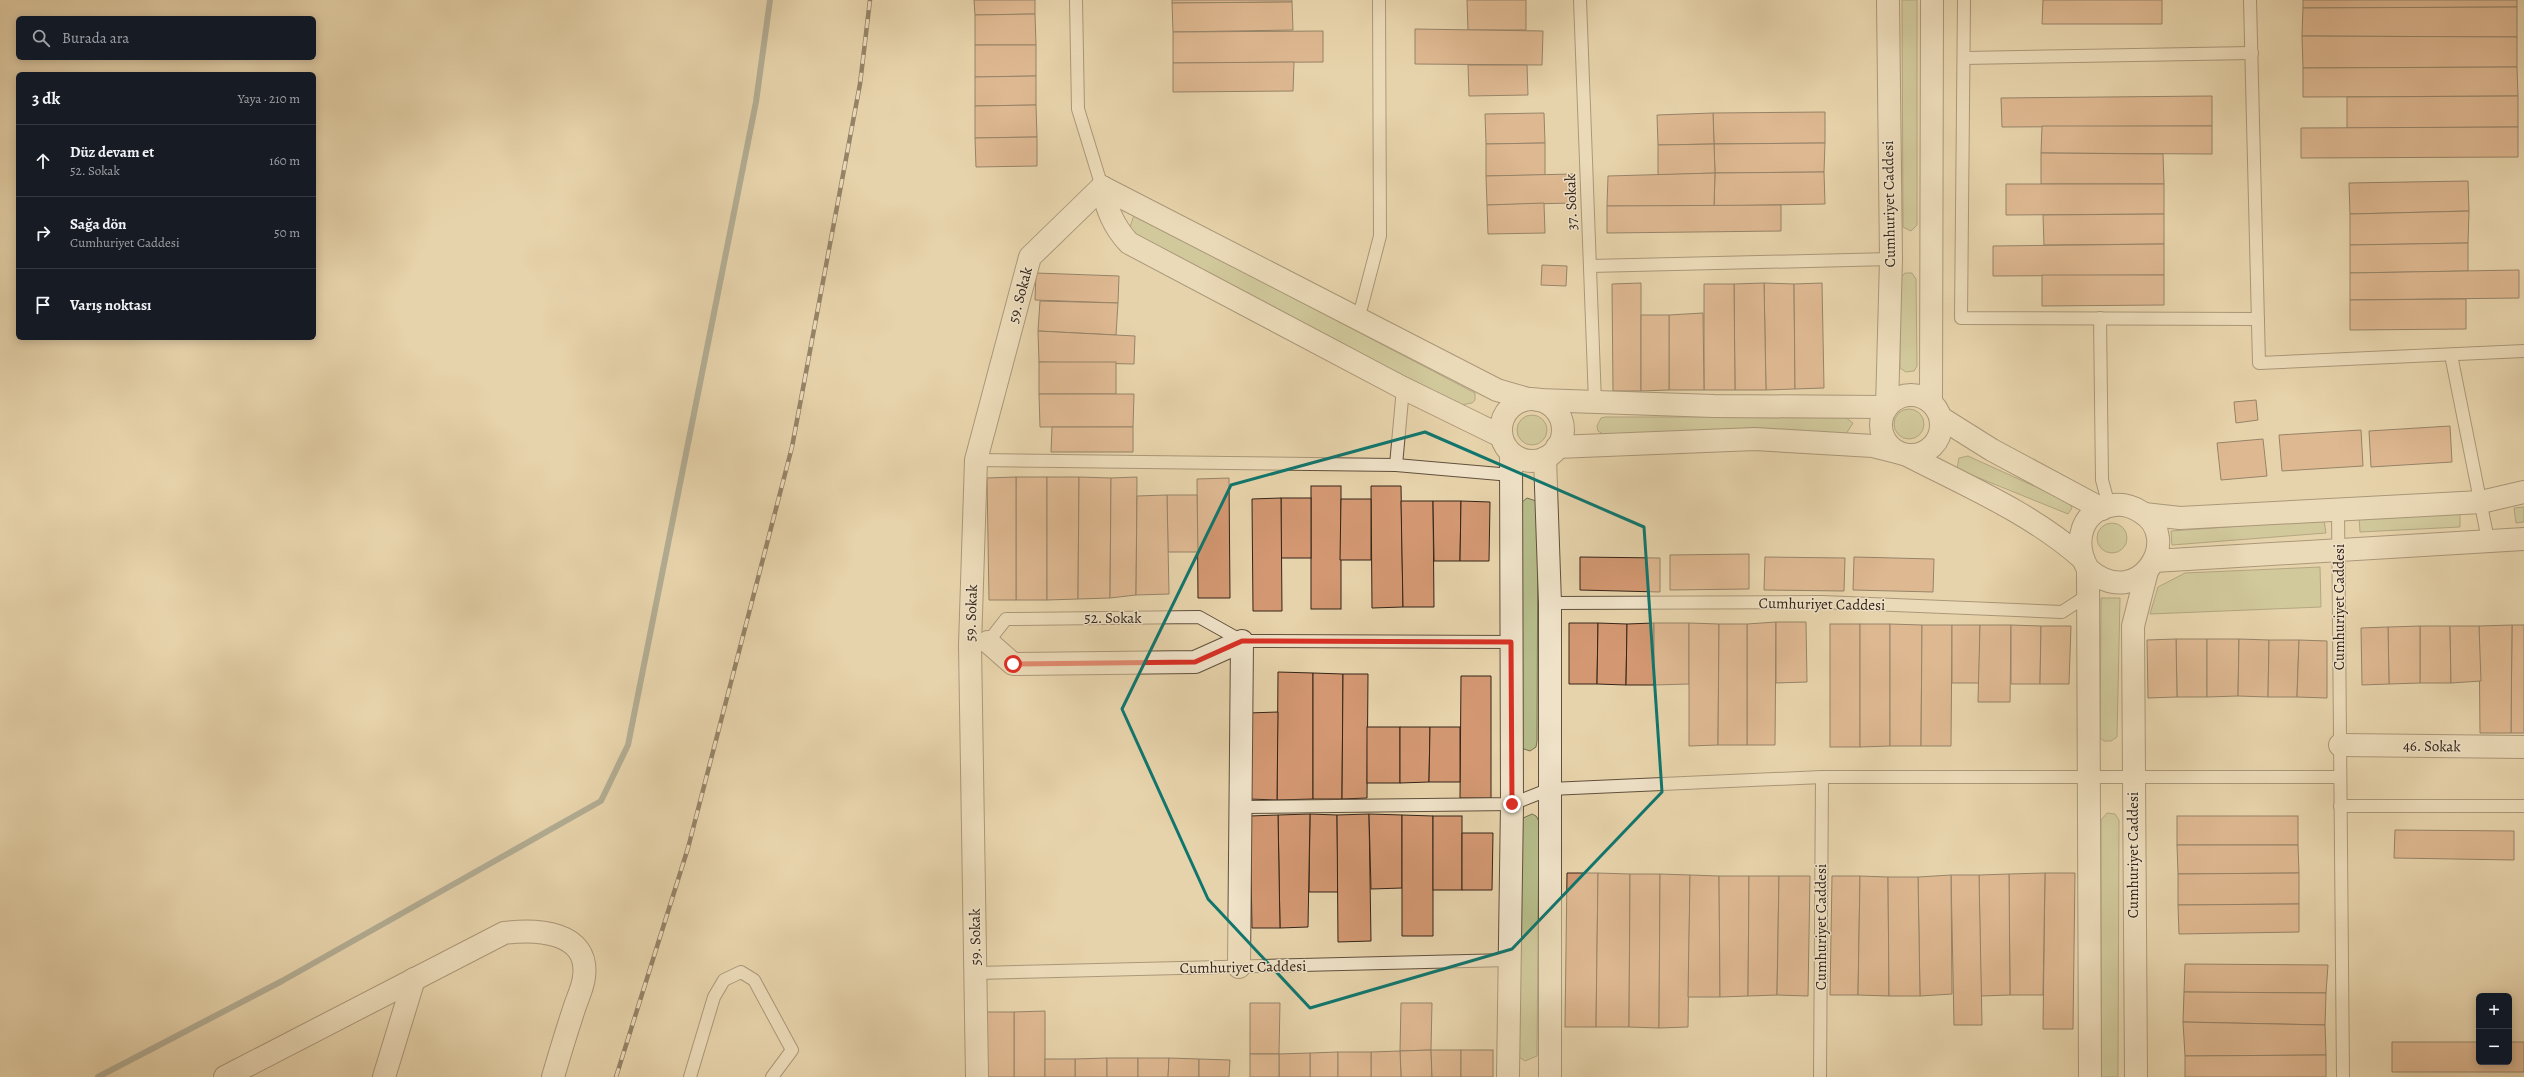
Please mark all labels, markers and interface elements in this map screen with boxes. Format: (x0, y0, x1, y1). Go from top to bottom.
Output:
search box (16, 16, 316, 60)
icon: search (30, 27, 52, 49)
text: Burada ara (62, 28, 129, 48)
text: 3 dk (32, 87, 60, 110)
text: Yaya · 210 m (238, 90, 300, 107)
street label: Cumhuriyet Caddesi (1878, 141, 1900, 267)
text: Düz devam et (70, 142, 154, 162)
icon: ahead (32, 150, 54, 172)
text: 160 m (269, 152, 300, 169)
text: 52. Sokak (70, 162, 120, 179)
street label: 37. Sokak (1560, 173, 1582, 231)
text: Sağa dön (70, 214, 126, 234)
icon: right (32, 222, 54, 244)
text: 50 m (274, 224, 300, 241)
text: Cumhuriyet Caddesi (70, 234, 180, 251)
street label: 59. Sokak (1003, 264, 1037, 325)
icon: arrive (32, 294, 54, 316)
text: Varış noktası (70, 295, 151, 315)
street label: Cumhuriyet Caddesi (2329, 544, 2349, 670)
street label: 59. Sokak (960, 584, 982, 642)
street label: Cumhuriyet Caddesi (1759, 593, 1885, 615)
street label: 52. Sokak (1084, 608, 1142, 628)
route start (1004, 655, 1022, 673)
street label: 46. Sokak (2403, 735, 2462, 757)
street label: Cumhuriyet Caddesi (2123, 792, 2143, 918)
route end (1503, 795, 1521, 813)
street label: Cumhuriyet Caddesi (1811, 864, 1831, 990)
street label: 59. Sokak (964, 908, 985, 966)
street label: Cumhuriyet Caddesi (1180, 956, 1306, 978)
map controls (2476, 993, 2512, 1065)
button: + (2476, 993, 2512, 1029)
button: − (2476, 1029, 2512, 1065)

